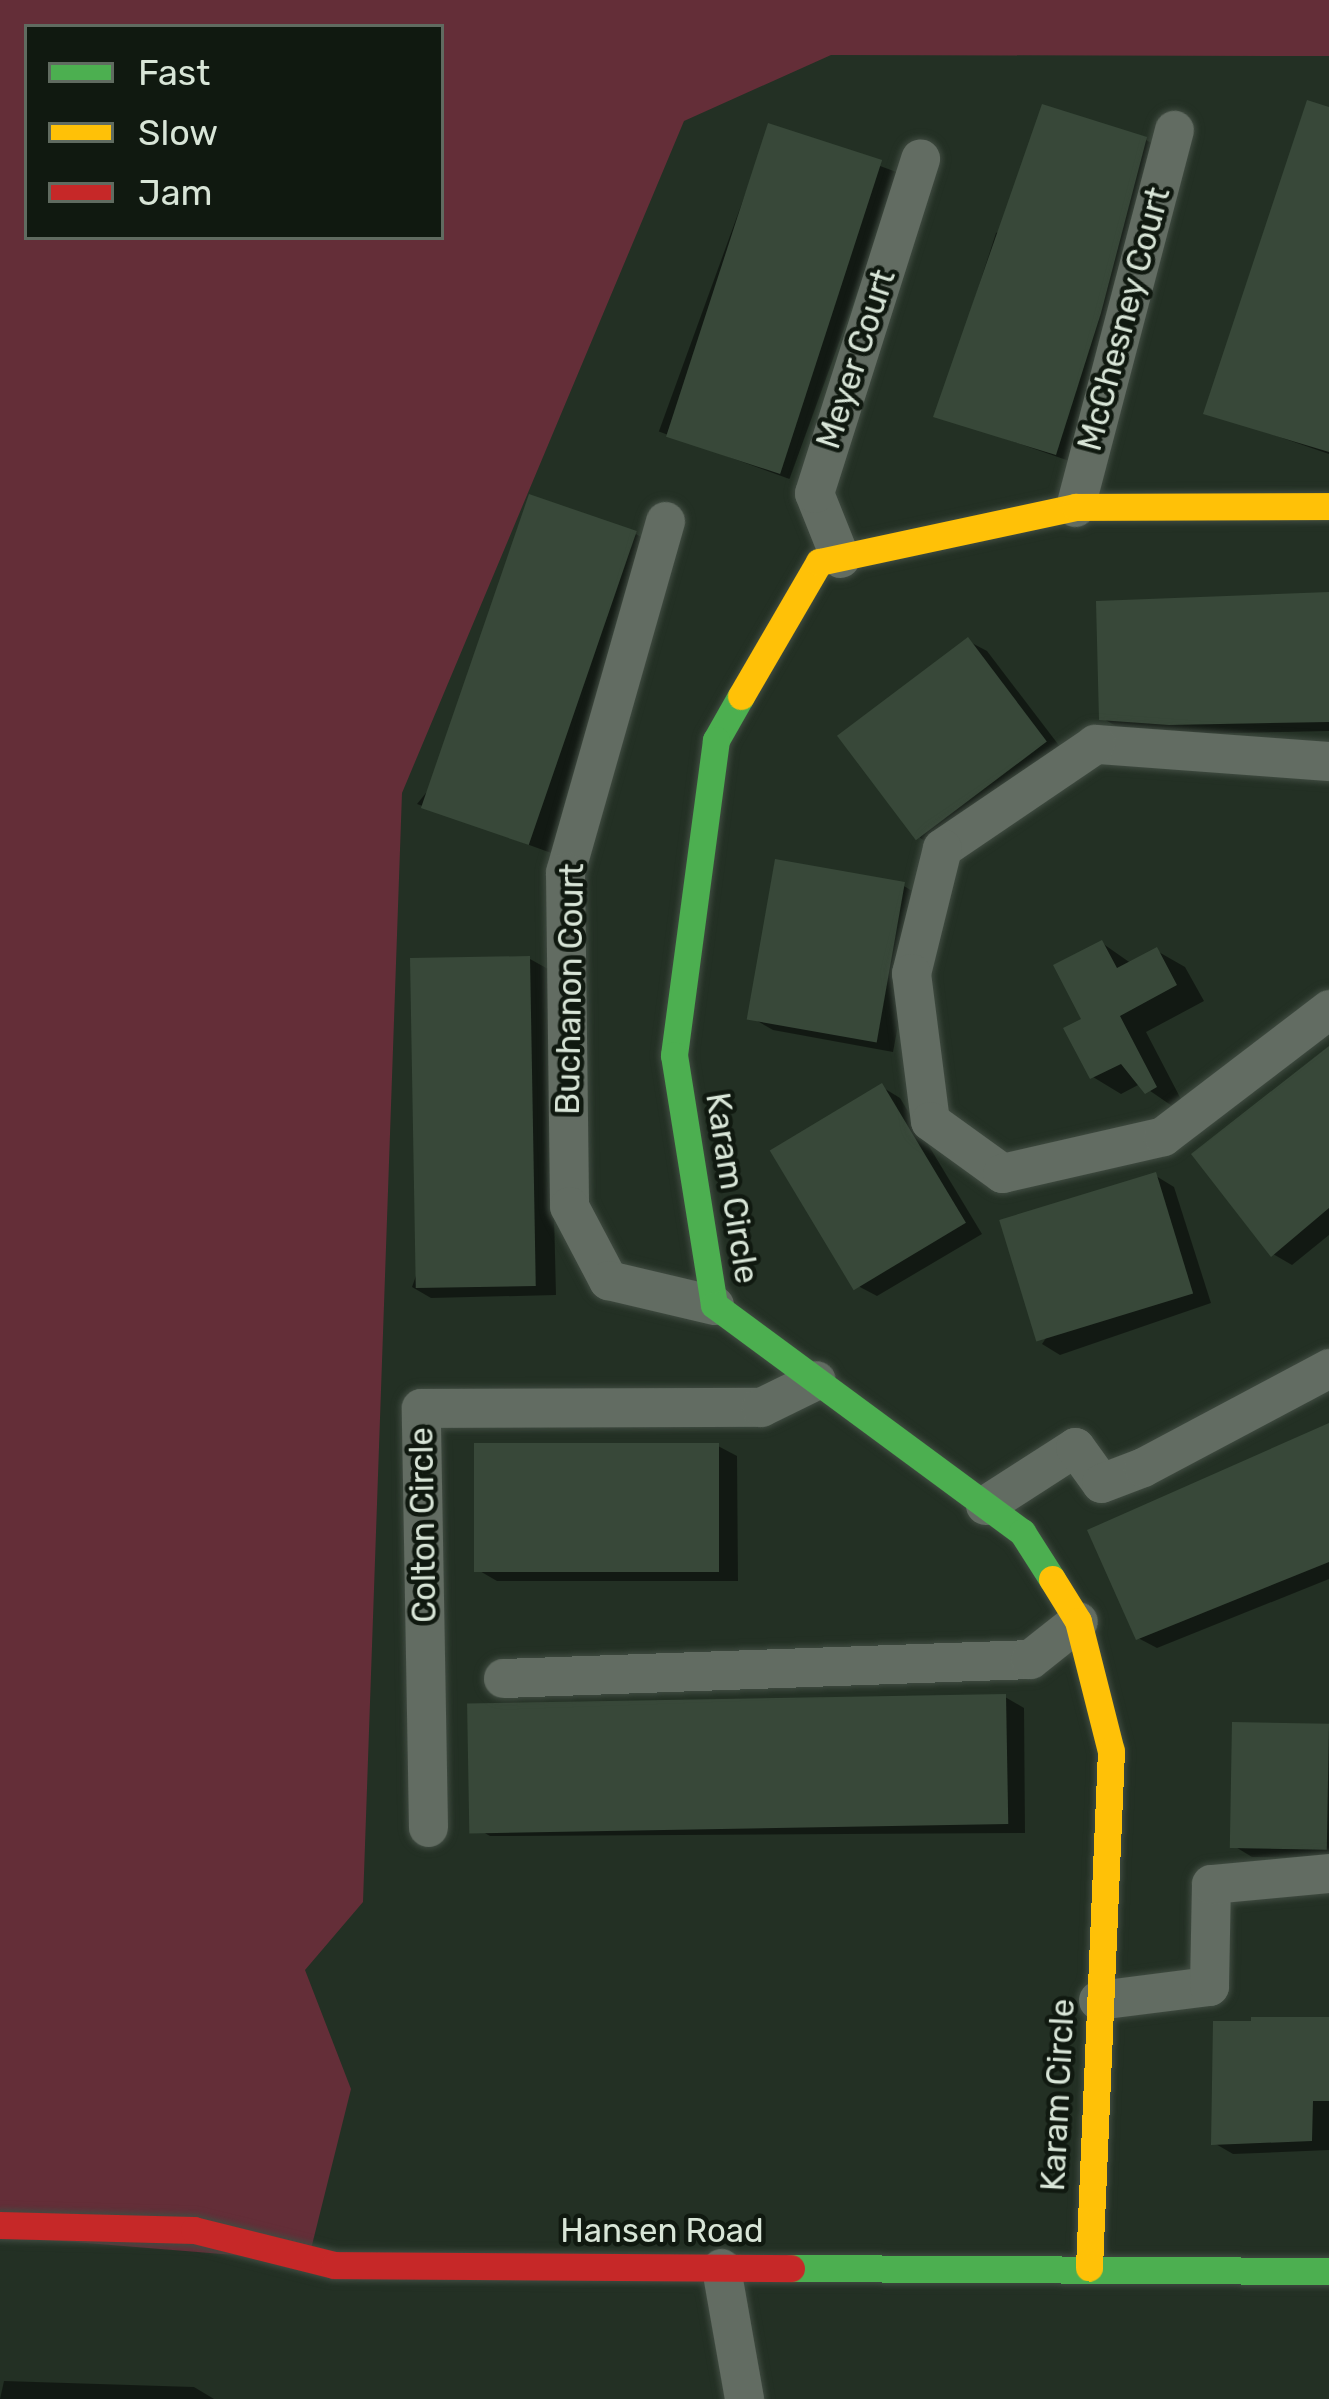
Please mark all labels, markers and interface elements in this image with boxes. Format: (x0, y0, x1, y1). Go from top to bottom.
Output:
legend (24, 24, 444, 240)
text: Fast (138, 51, 210, 94)
text: Slow (138, 111, 218, 154)
text: Jam (138, 171, 213, 214)
street label: McChesney Court (1070, 182, 1178, 456)
street label: Meyer Court (808, 264, 904, 454)
street label: Buchanon Court (548, 863, 592, 1115)
street label: Karam Circle (697, 1090, 767, 1286)
street label: Colton Circle (401, 1427, 445, 1623)
street label: Karam Circle (1033, 1998, 1083, 2192)
street label: Hansen Road (560, 2211, 764, 2251)

